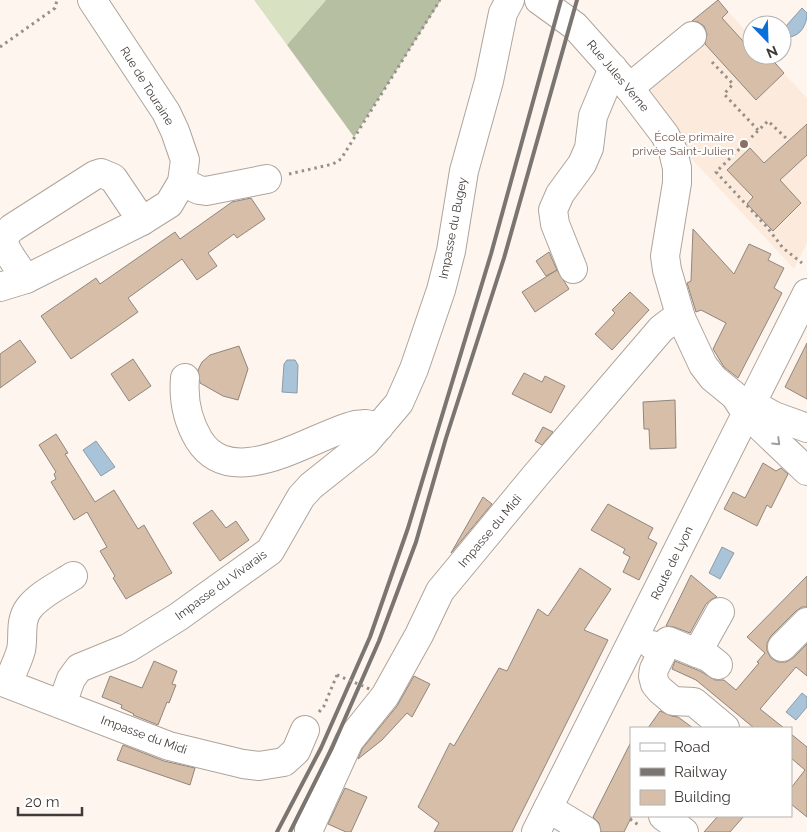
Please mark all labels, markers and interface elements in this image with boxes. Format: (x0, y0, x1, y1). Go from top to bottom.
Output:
north arrow (742, 15, 792, 65)
street label: Rue Jules Verne (584, 37, 652, 115)
text: N (764, 43, 780, 61)
street label: Rue de Touraine (117, 44, 177, 128)
place label: École primaire privée Saint-Julien (632, 130, 734, 158)
marker: École primaire privée Saint-Julien (738, 138, 750, 150)
street label: Impasse du Bugey (436, 176, 470, 280)
one-way arrow (771, 436, 780, 445)
street label: Impasse du Midi (456, 492, 524, 570)
street label: Route de Lyon (648, 524, 696, 602)
street label: Impasse du Vivarais (173, 547, 270, 623)
street label: Impasse du Midi (99, 713, 189, 757)
legend (630, 727, 792, 817)
text: Road (674, 738, 710, 756)
text: Railway (674, 763, 727, 781)
scale bar (18, 784, 81, 816)
text: Building (674, 788, 731, 806)
text: 20 m (25, 793, 60, 811)

